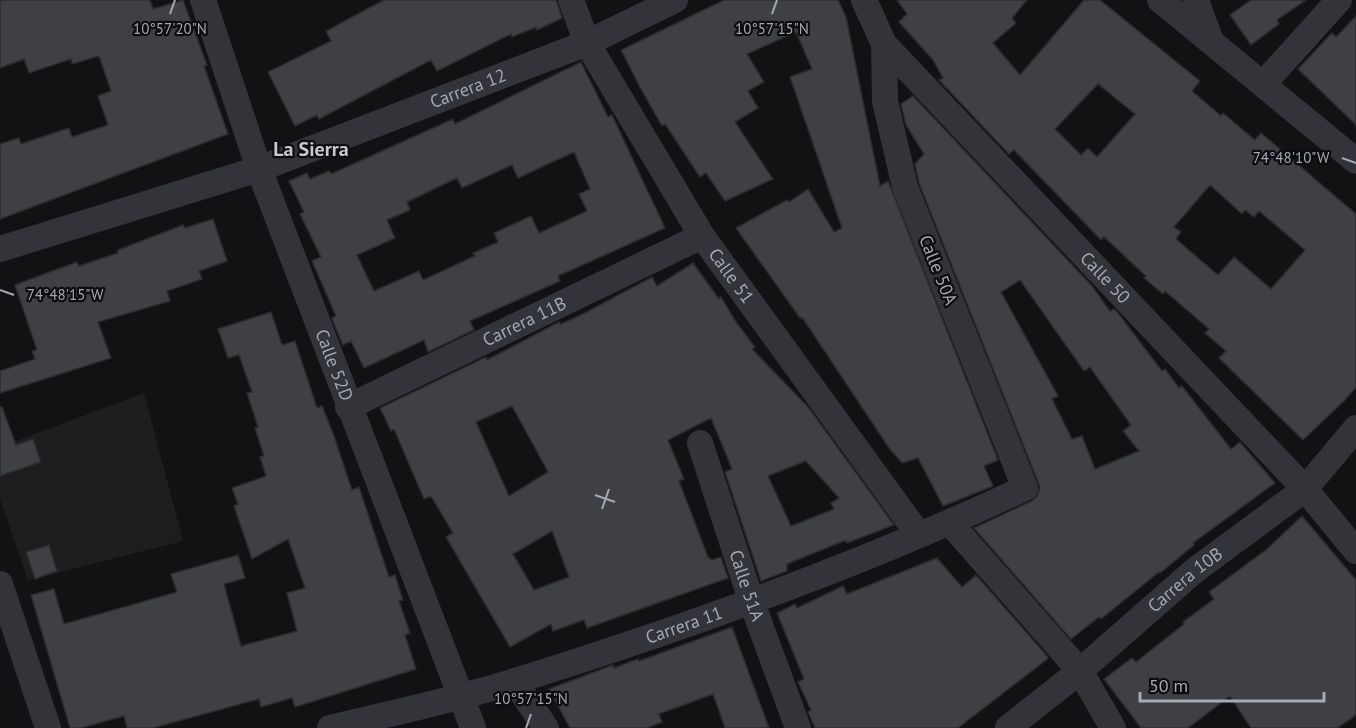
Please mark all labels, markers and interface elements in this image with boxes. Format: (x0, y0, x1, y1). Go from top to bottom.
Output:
text: 10°57'20"N (133, 19, 207, 38)
text: 10°57'15"N (735, 19, 809, 38)
street label: Carrera 12 (426, 63, 509, 113)
district label: La Sierra (273, 136, 349, 162)
text: 74°48'10"W (1253, 148, 1330, 167)
street label: Calle 50A (914, 231, 963, 309)
street label: Calle 51 (704, 243, 759, 308)
street label: Calle 50 (1075, 247, 1136, 308)
text: 74°48'15"W (27, 285, 104, 304)
street label: Carrera 11B (479, 291, 570, 351)
street label: Calle 52D (310, 326, 359, 404)
street label: Carrera 10B (1143, 542, 1227, 617)
street label: Calle 51A (725, 547, 770, 625)
street label: Carrera 11 (643, 601, 725, 649)
scale bar (1140, 665, 1324, 703)
text: 50 m (1149, 674, 1188, 697)
text: 10°57'15"N (494, 689, 568, 708)

